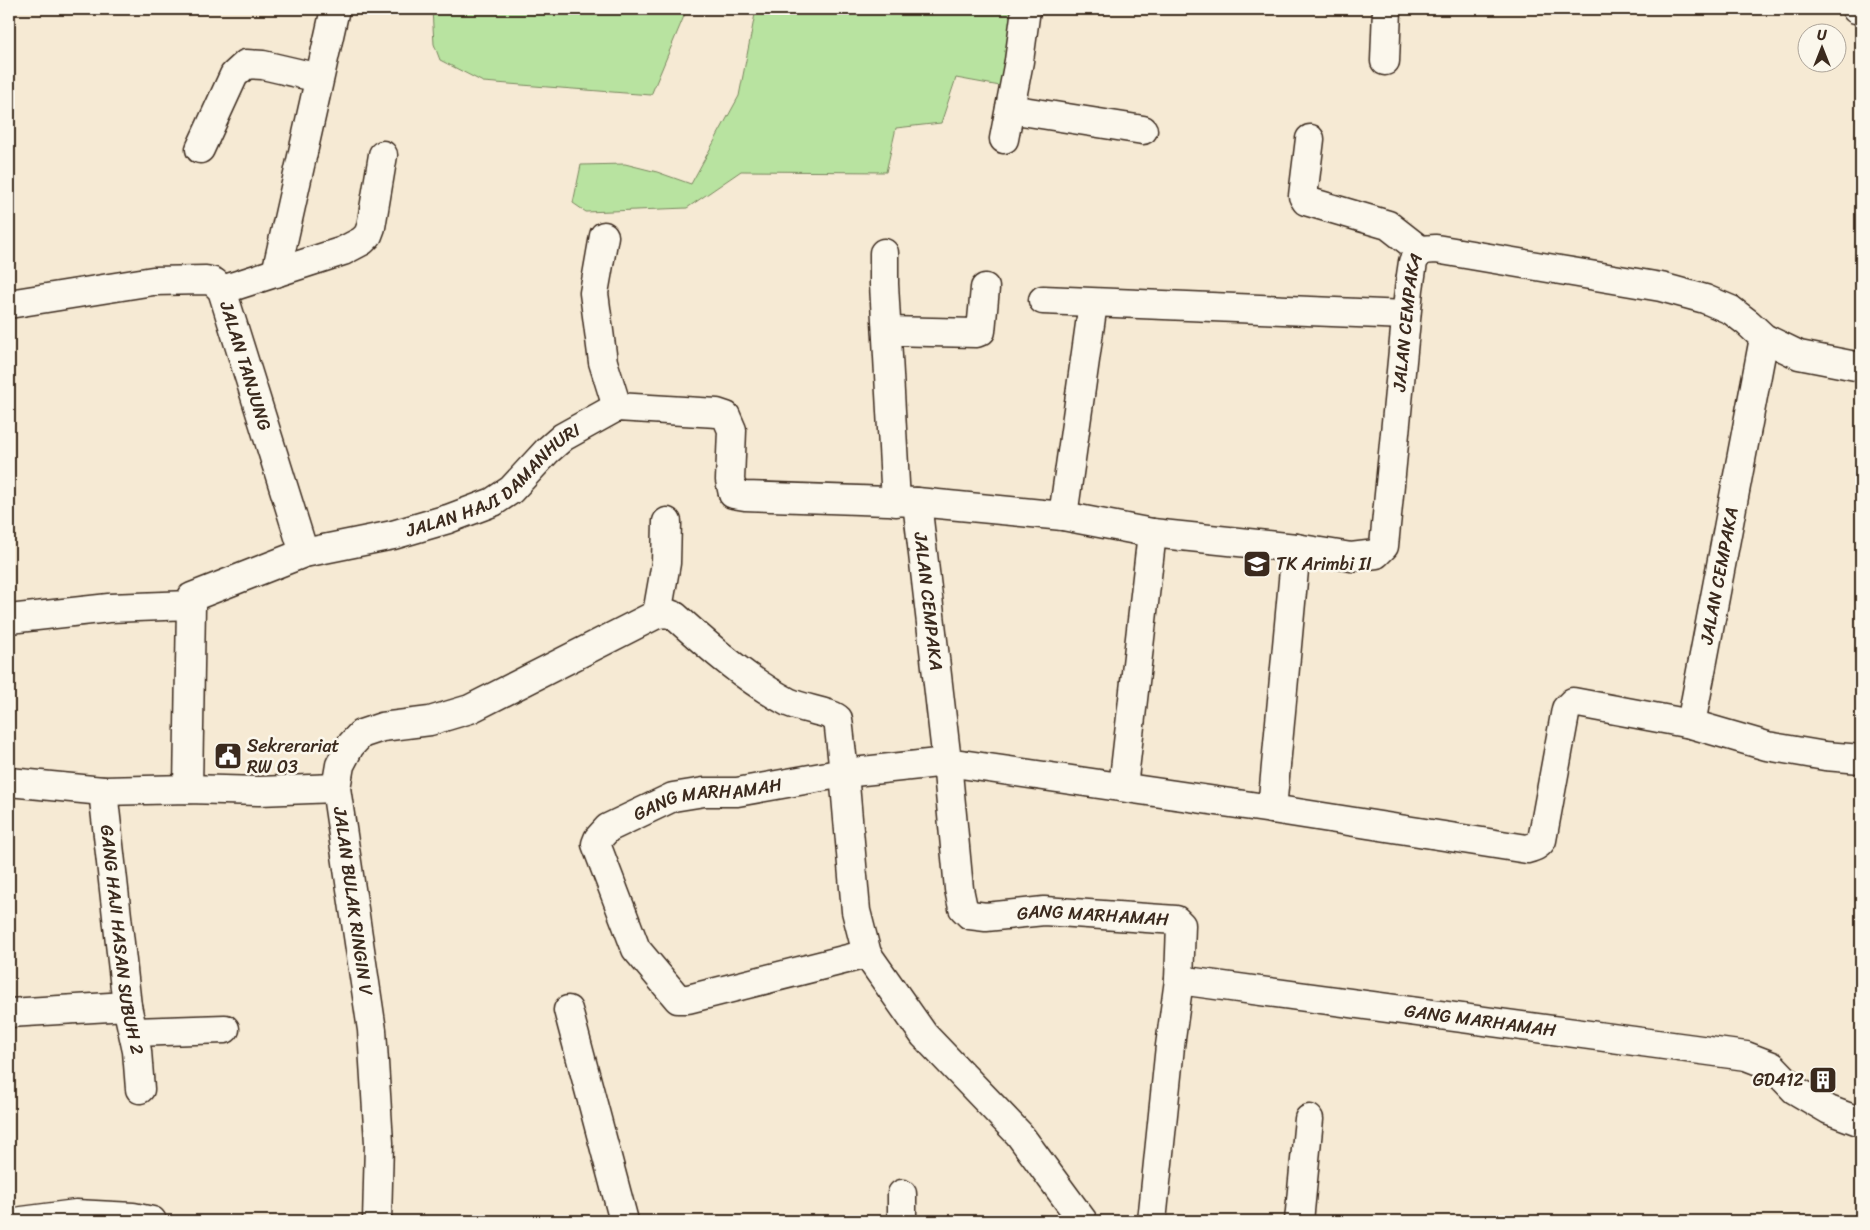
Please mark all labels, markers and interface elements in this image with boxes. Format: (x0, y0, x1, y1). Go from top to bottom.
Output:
north arrow (1798, 22, 1848, 72)
text: U (1817, 23, 1827, 48)
street label: JALAN CEMPAKA (1383, 246, 1431, 394)
street label: JALAN TANJUNG (210, 296, 281, 435)
street label: JALAN HAJI DAMANHURI (401, 414, 587, 547)
street label: JALAN CEMPAKA (1690, 504, 1748, 648)
street label: JALAN CEMPAKA (904, 529, 952, 672)
place label: TK Arimbi II (1276, 548, 1372, 580)
school or university icon: TK Arimbi II (1242, 549, 1272, 579)
place label: Sekrerariat RW 03 (247, 730, 340, 783)
public building icon: Sekrerariat RW 03 (213, 741, 243, 771)
street label: GANG MARHAMAH (627, 768, 785, 830)
street label: JALAN BULAK RINGIN V (324, 804, 382, 998)
street label: GANG HAJI HASAN SUBUH 2 (91, 823, 153, 1058)
street label: GANG MARHAMAH (1015, 895, 1170, 936)
street label: GANG MARHAMAH (1403, 994, 1558, 1046)
place label: GD412 (1753, 1064, 1804, 1096)
building icon: GD412 (1808, 1065, 1838, 1095)

